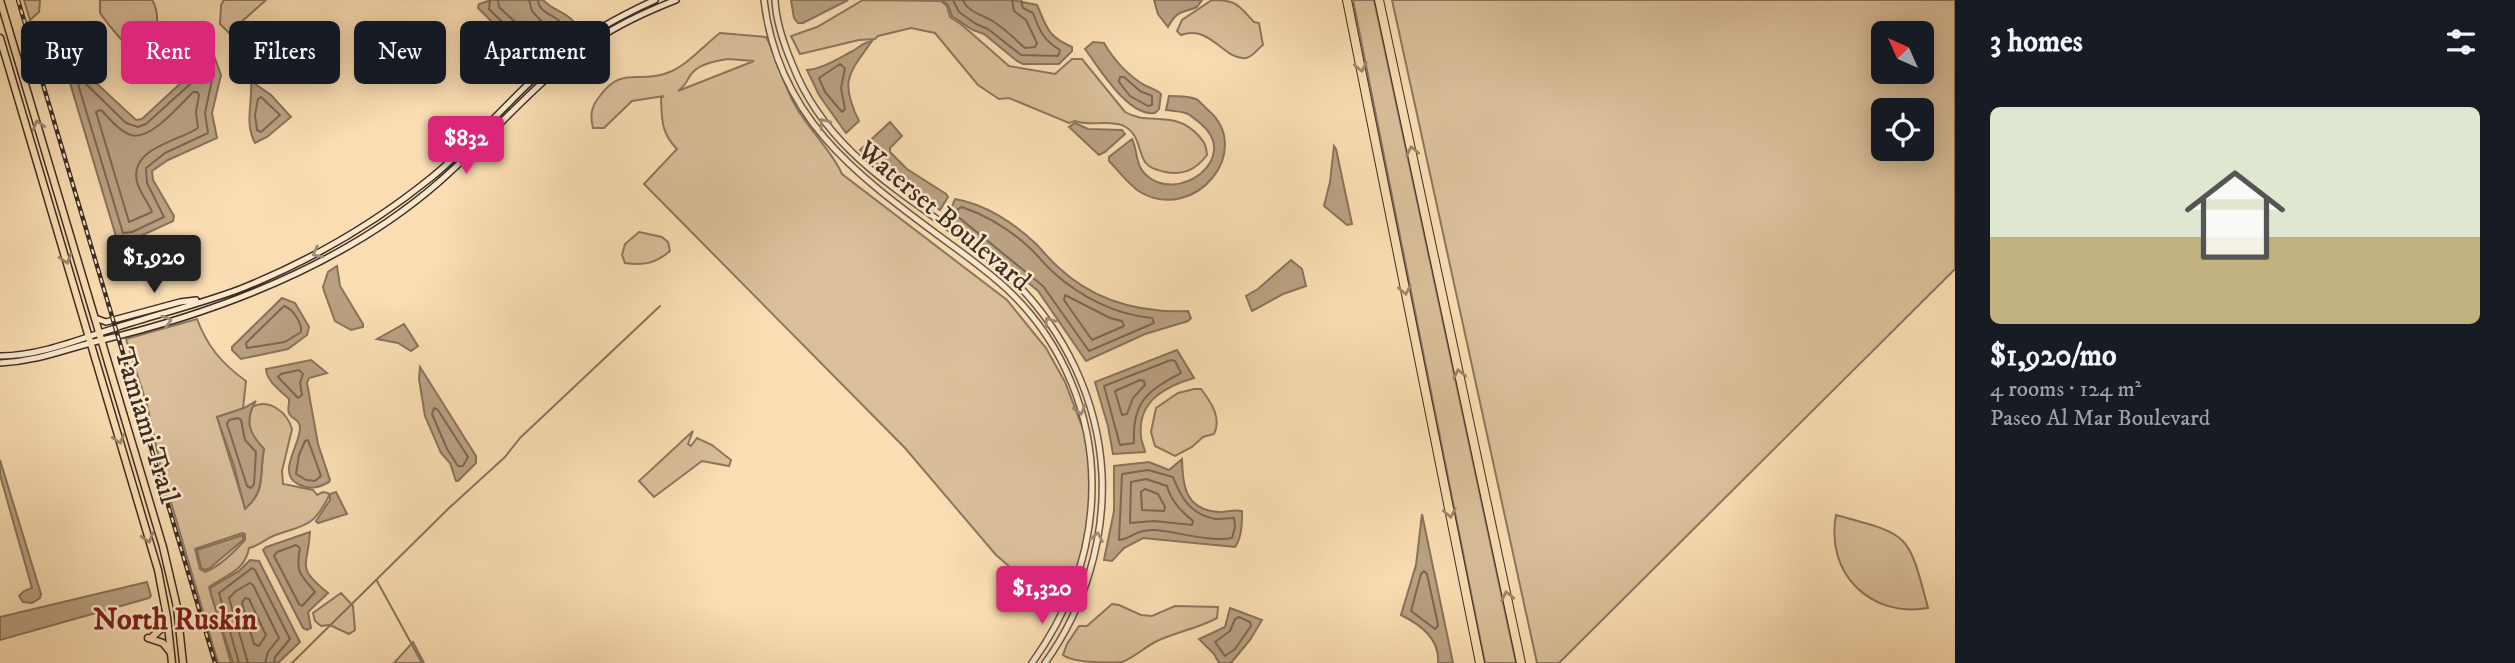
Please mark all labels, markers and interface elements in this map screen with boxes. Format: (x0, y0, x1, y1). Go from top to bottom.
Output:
chip: Buy (21, 21, 107, 84)
chip: Rent (121, 21, 215, 84)
chip: Filters (229, 21, 340, 84)
chip: New (354, 21, 446, 84)
chip: Apartment (460, 21, 610, 84)
north arrow (1871, 21, 1934, 84)
map controls (1871, 21, 1934, 161)
icon: filters (2442, 23, 2480, 61)
text: 3 homes (1990, 24, 2083, 61)
one-way arrow (1352, 61, 1367, 73)
button: locate (1871, 98, 1934, 161)
pin: $832 (425, 116, 507, 176)
one-way arrow (820, 118, 833, 131)
one-way arrow (31, 120, 46, 132)
text: $832 (444, 124, 488, 153)
street label: Waterset Boulevard (849, 133, 1038, 299)
one-way arrow (1405, 145, 1420, 157)
icon: home (2172, 152, 2298, 278)
pin: $1,920 (97, 236, 211, 295)
text: $1,920 (123, 243, 185, 272)
one-way arrow (312, 245, 324, 259)
one-way arrow (57, 253, 72, 265)
one-way arrow (1397, 284, 1412, 296)
one-way arrow (160, 315, 173, 329)
one-way arrow (1045, 317, 1057, 330)
text: $1,920/mo (1990, 338, 2117, 375)
street label: Tamiami Trail (106, 343, 187, 508)
one-way arrow (1453, 368, 1468, 380)
text: 4 rooms · 124 m² (1990, 375, 2141, 404)
one-way arrow (1072, 403, 1087, 415)
text: Paseo Al Mar Boulevard (1990, 404, 2210, 433)
one-way arrow (110, 433, 125, 445)
one-way arrow (1442, 507, 1457, 519)
one-way arrow (1089, 531, 1104, 543)
one-way arrow (140, 532, 155, 544)
pin: $1,320 (985, 566, 1099, 626)
text: $1,320 (1012, 574, 1072, 603)
one-way arrow (1500, 590, 1515, 602)
district label: North Ruskin (93, 602, 257, 639)

